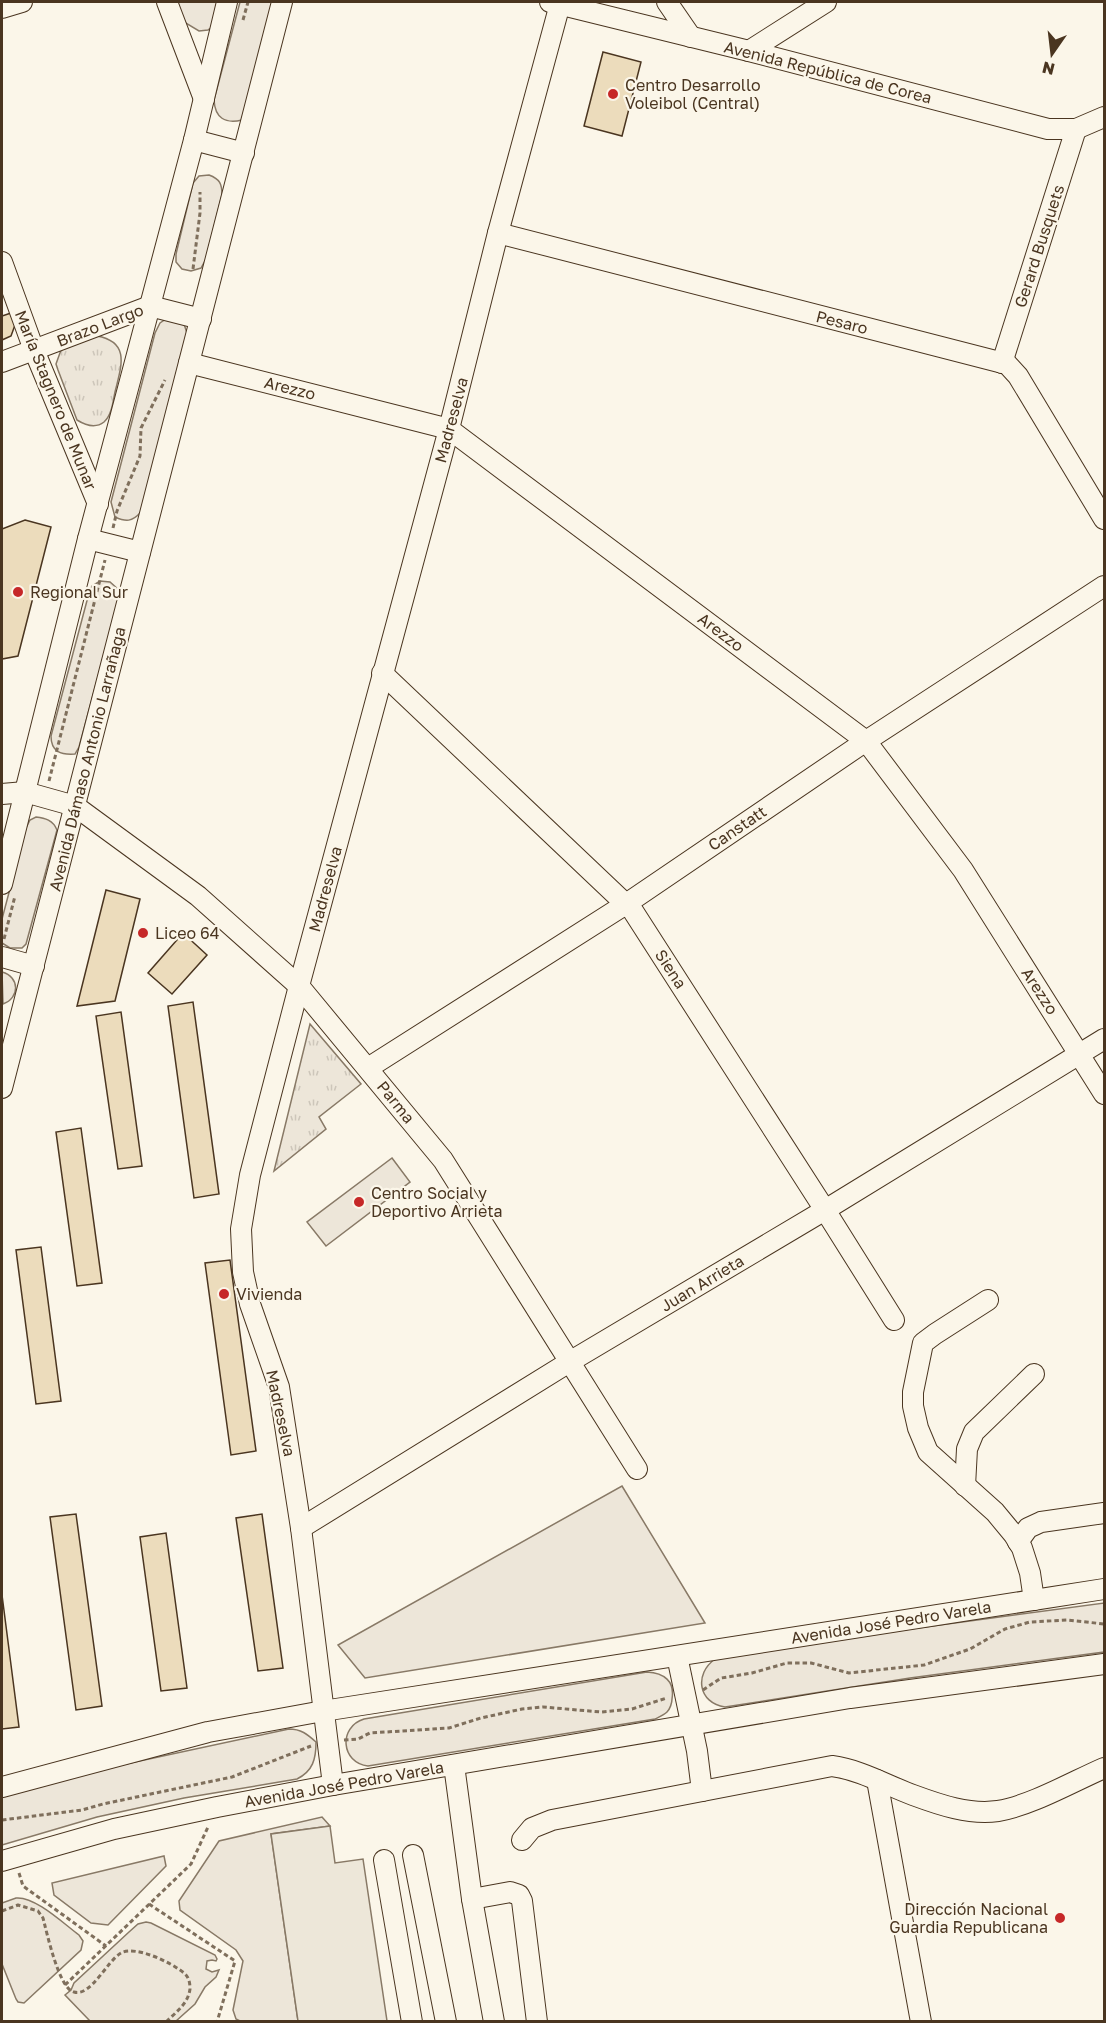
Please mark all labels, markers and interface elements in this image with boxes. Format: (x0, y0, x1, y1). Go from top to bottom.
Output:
north arrow (1022, 24, 1082, 84)
street label: Avenida República de Corea (722, 37, 934, 107)
text: N (1040, 57, 1057, 80)
place label: Centro Desarrollo Voleibol (Central) (625, 75, 761, 113)
marker: Centro Desarrollo Voleibol (Central) (606, 87, 620, 101)
street label: Gerard Busquets (1010, 182, 1068, 310)
street label: Brazo Largo (54, 299, 146, 351)
street label: Pesaro (814, 306, 870, 338)
street label: María Stagnero de Munar (11, 307, 101, 493)
street label: Arezzo (262, 372, 318, 404)
street label: Madreselva (430, 375, 472, 465)
place label: Regional Sur (30, 582, 128, 602)
marker: Regional Sur (11, 585, 25, 599)
street label: Arezzo (694, 608, 748, 656)
street label: Avenida Dámaso Antonio Larrañaga (44, 625, 130, 893)
street label: Canstatt (704, 801, 770, 855)
street label: Madreselva (304, 844, 346, 934)
place label: Liceo 64 (155, 923, 219, 943)
marker: Liceo 64 (136, 926, 150, 940)
street label: Siena (651, 946, 691, 992)
street label: Arezzo (1017, 964, 1063, 1018)
street label: Parma (373, 1077, 419, 1127)
place label: Centro Social y Deportivo Arrieta (371, 1183, 503, 1221)
marker: Centro Social y Deportivo Arrieta (352, 1195, 366, 1209)
street label: Juan Arrieta (657, 1250, 747, 1316)
place label: Vivienda (236, 1284, 302, 1304)
marker: Vivienda (217, 1287, 231, 1301)
street label: Madreselva (262, 1368, 300, 1458)
street label: Avenida José Pedro Varela (789, 1596, 993, 1648)
street label: Avenida José Pedro Varela (243, 1757, 445, 1811)
place label: Dirección Nacional Guardia Republicana (889, 1899, 1048, 1937)
marker: Dirección Nacional Guardia Republicana (1053, 1911, 1067, 1925)

